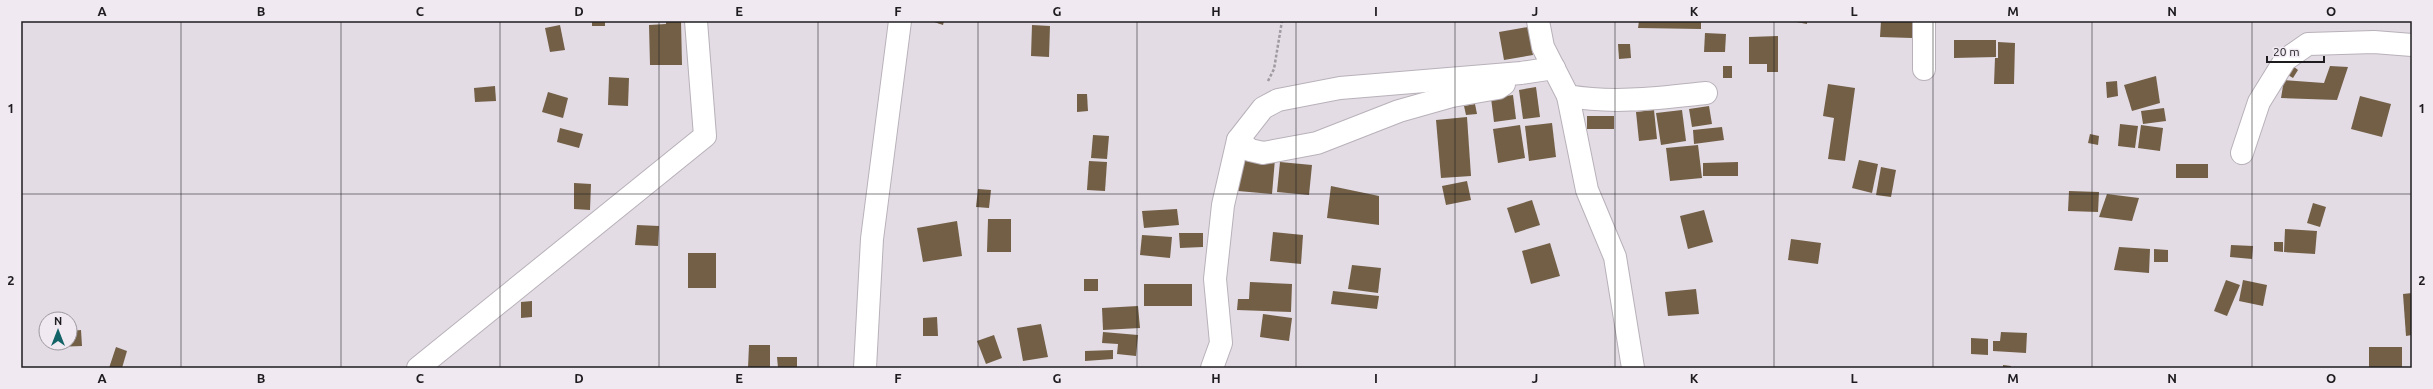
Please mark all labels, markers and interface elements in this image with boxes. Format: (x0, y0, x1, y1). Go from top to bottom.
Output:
text: A (97, 4, 107, 18)
text: B (257, 4, 266, 18)
text: C (416, 4, 425, 18)
text: D (574, 4, 584, 18)
text: E (735, 4, 743, 18)
text: F (894, 4, 902, 18)
text: G (1053, 4, 1062, 18)
text: H (1211, 4, 1221, 18)
text: I (1374, 4, 1378, 18)
text: J (1532, 4, 1538, 18)
text: K (1690, 4, 1699, 18)
text: L (1850, 4, 1858, 18)
text: M (2007, 4, 2019, 18)
text: N (2167, 4, 2177, 18)
text: O (2326, 4, 2336, 18)
scale bar (2267, 38, 2324, 64)
text: 20 m (2273, 45, 2300, 58)
text: 1 (7, 101, 15, 115)
text: 1 (2418, 101, 2426, 115)
text: 2 (7, 273, 15, 287)
text: 2 (2418, 273, 2426, 287)
north arrow (38, 311, 78, 351)
text: N (54, 315, 62, 327)
text: A (97, 371, 107, 385)
text: B (257, 371, 266, 385)
text: C (416, 371, 425, 385)
text: D (574, 371, 584, 385)
text: E (735, 371, 743, 385)
text: F (894, 371, 902, 385)
text: G (1053, 371, 1062, 385)
text: H (1211, 371, 1221, 385)
text: I (1374, 371, 1378, 385)
text: J (1532, 371, 1538, 385)
text: K (1690, 371, 1699, 385)
text: L (1850, 371, 1858, 385)
text: M (2007, 371, 2019, 385)
text: N (2167, 371, 2177, 385)
text: O (2326, 371, 2336, 385)

